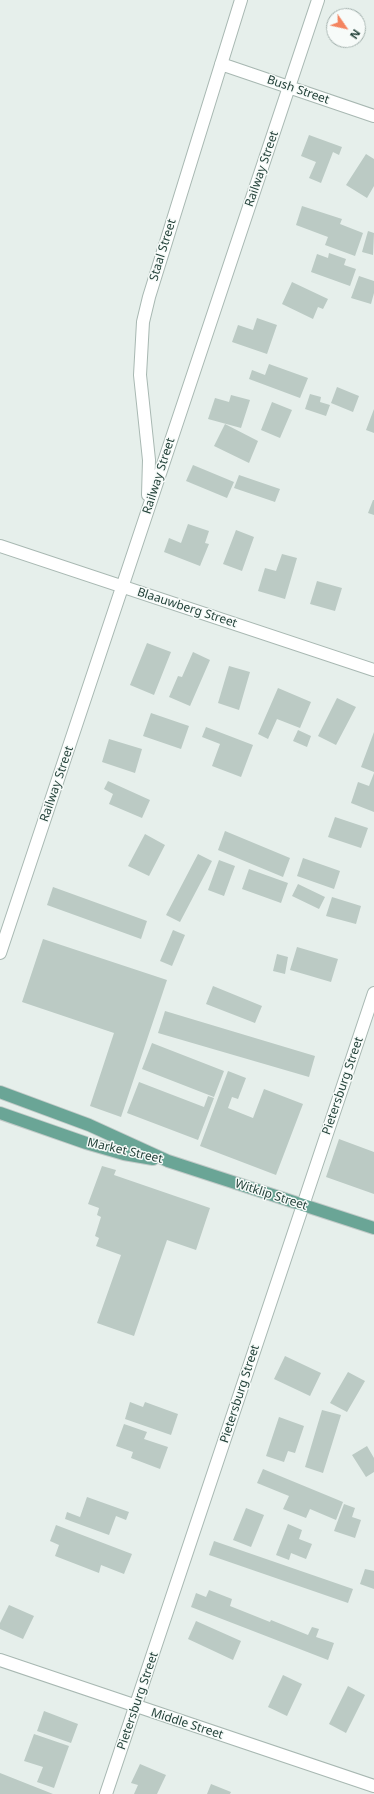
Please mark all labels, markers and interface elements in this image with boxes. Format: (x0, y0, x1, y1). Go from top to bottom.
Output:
north arrow (326, 8, 366, 48)
text: N (347, 27, 364, 42)
street label: Bush Street (265, 73, 331, 107)
street label: Railway Street (242, 129, 282, 209)
street label: Staal Street (147, 217, 179, 283)
street label: Railway Street (140, 436, 178, 516)
street label: Blaauwberg Street (135, 585, 239, 631)
street label: Railway Street (37, 744, 77, 824)
street label: Pietersburg Street (319, 1035, 367, 1137)
street label: Market Street (86, 1135, 164, 1167)
street label: Witklip Street (233, 1177, 309, 1213)
street label: Pietersburg Street (217, 1343, 263, 1445)
street label: Pietersburg Street (114, 1650, 162, 1752)
street label: Middle Street (149, 1706, 225, 1742)

